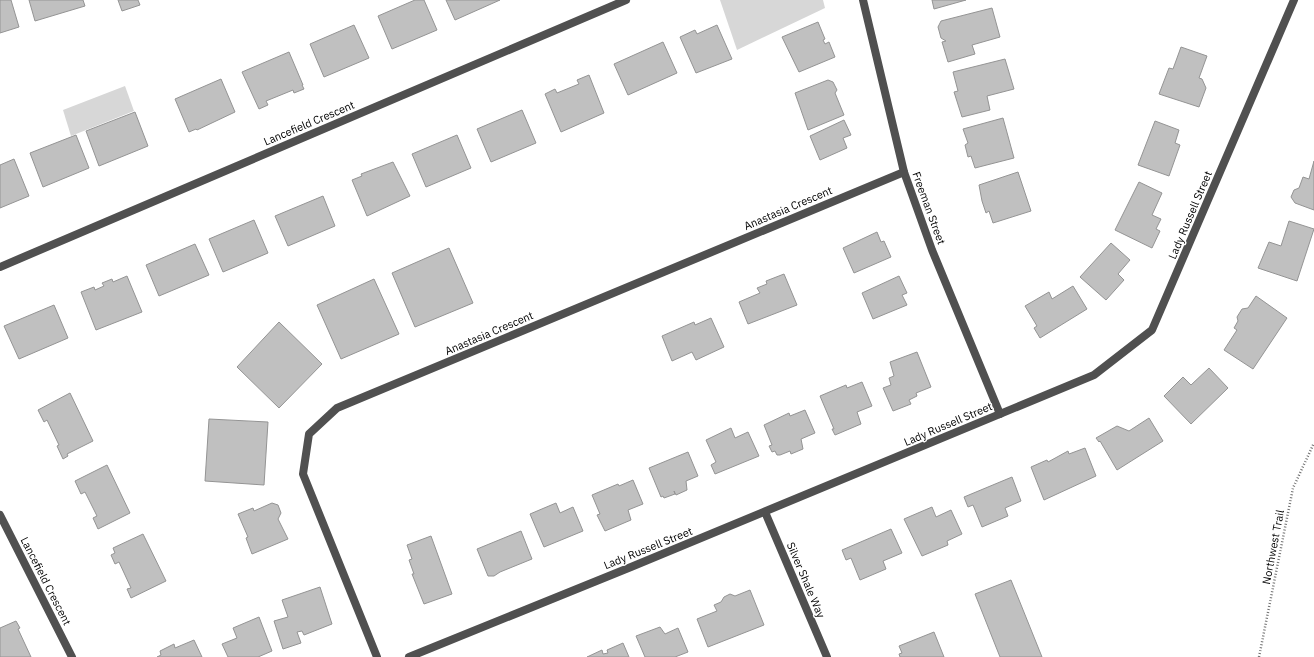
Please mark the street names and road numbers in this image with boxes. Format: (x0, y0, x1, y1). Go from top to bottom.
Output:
street label: Lancefield Crescent (262, 98, 357, 148)
street label: Lady Russell Street (1165, 169, 1215, 261)
street label: Freeman Street (909, 170, 949, 246)
street label: Anastasia Crescent (742, 183, 834, 233)
street label: Anastasia Crescent (443, 308, 535, 358)
street label: Lady Russell Street (902, 399, 994, 449)
street label: Northwest Trail (1259, 509, 1287, 585)
street label: Lady Russell Street (602, 524, 695, 572)
street label: Lancefield Crescent (18, 535, 74, 628)
street label: Silver Shale Way (784, 540, 828, 621)

